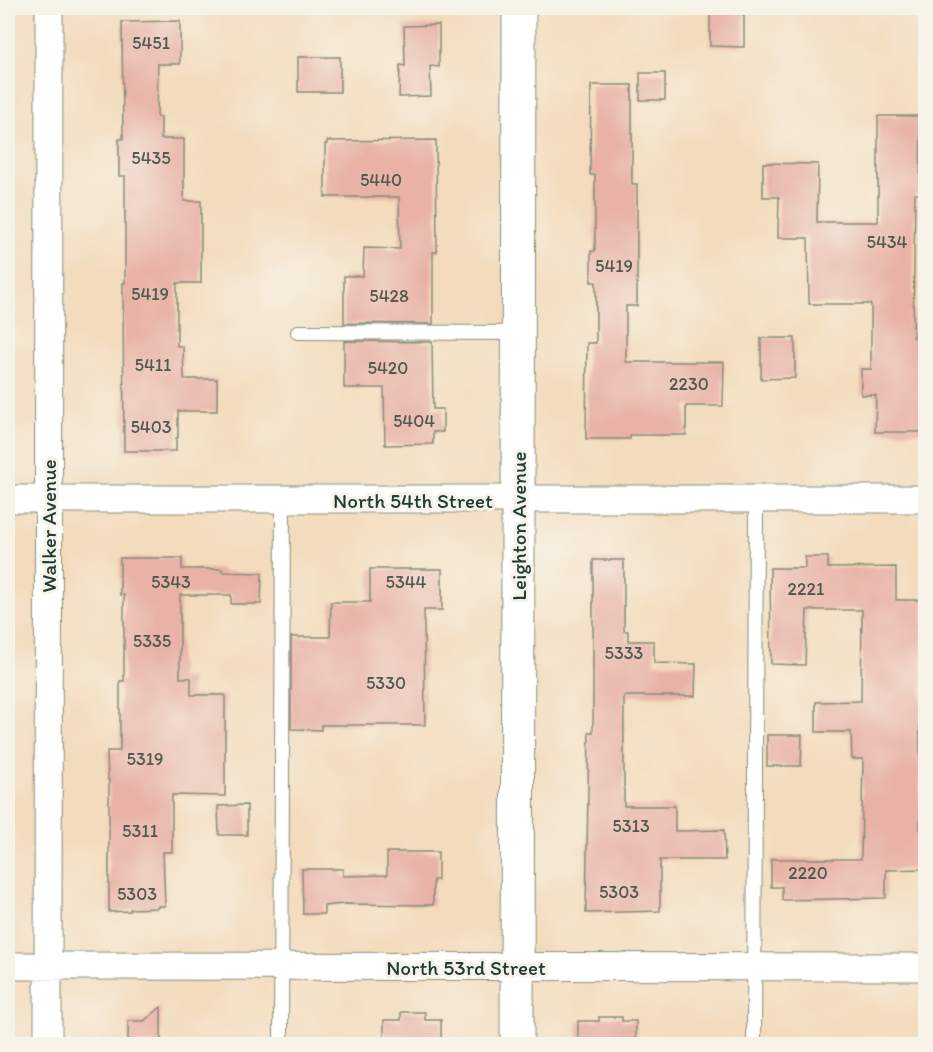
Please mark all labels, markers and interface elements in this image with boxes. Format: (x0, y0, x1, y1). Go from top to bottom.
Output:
house number: 5451 (132, 32, 170, 54)
house number: 5435 (131, 147, 171, 169)
house number: 5440 (360, 169, 402, 191)
house number: 5434 (867, 231, 908, 253)
house number: 5419 (595, 255, 633, 277)
house number: 5419 (131, 283, 169, 305)
house number: 5428 (369, 285, 409, 307)
house number: 5411 (135, 354, 171, 376)
house number: 5420 (368, 357, 408, 379)
house number: 2230 (669, 373, 709, 395)
house number: 5404 (393, 410, 435, 432)
house number: 5403 (130, 416, 172, 438)
street label: Leighton Avenue (506, 451, 531, 601)
street label: Walker Avenue (36, 459, 61, 593)
street label: North 54th Street (333, 488, 493, 513)
house number: 5343 (151, 571, 191, 593)
house number: 5344 (386, 571, 427, 593)
house number: 2221 (788, 578, 824, 600)
house number: 5335 (133, 630, 171, 652)
house number: 5333 (605, 642, 644, 664)
house number: 5330 (366, 672, 406, 694)
house number: 5319 (126, 748, 164, 770)
house number: 5313 (612, 815, 650, 837)
house number: 5311 (122, 820, 158, 842)
house number: 2220 (788, 862, 828, 884)
house number: 5303 (599, 881, 639, 903)
house number: 5303 (117, 883, 157, 905)
street label: North 53rd Street (386, 955, 546, 980)

